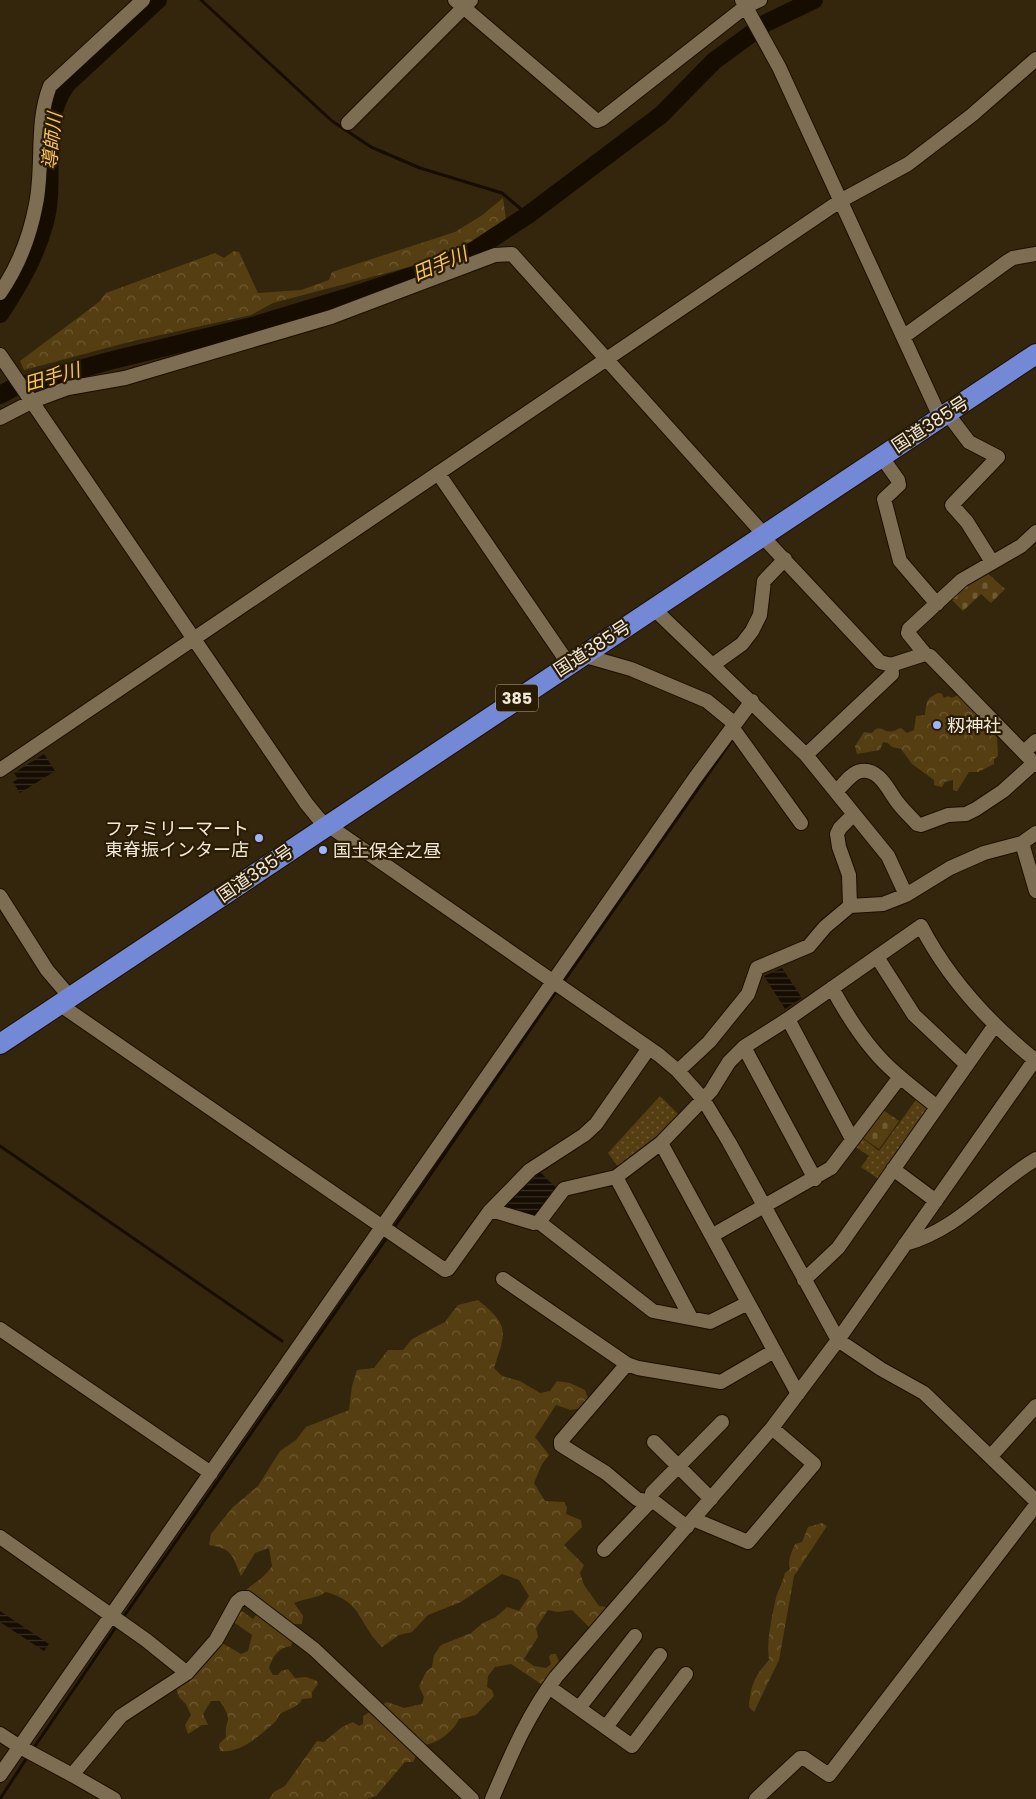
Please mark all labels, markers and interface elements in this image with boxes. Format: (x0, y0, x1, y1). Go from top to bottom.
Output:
water label: 導師川 (36, 109, 69, 171)
water label: 田手川 (408, 240, 473, 288)
water label: 田手川 (21, 356, 85, 398)
street label: 国道385号 (887, 390, 973, 458)
street label: 国道385号 (549, 614, 635, 682)
road number: 385 (496, 684, 538, 711)
place label: 籾神社 (947, 713, 1001, 738)
marker: 籾神社 (931, 719, 943, 731)
place label: ファミリーマート 東脊振インター店 (105, 816, 249, 862)
marker: ファミリーマート 東脊振インター店 (253, 832, 265, 844)
street label: 国道385号 (212, 838, 298, 908)
place label: 国土保全之昼 (333, 838, 441, 863)
marker: 国土保全之昼 (317, 844, 329, 856)

